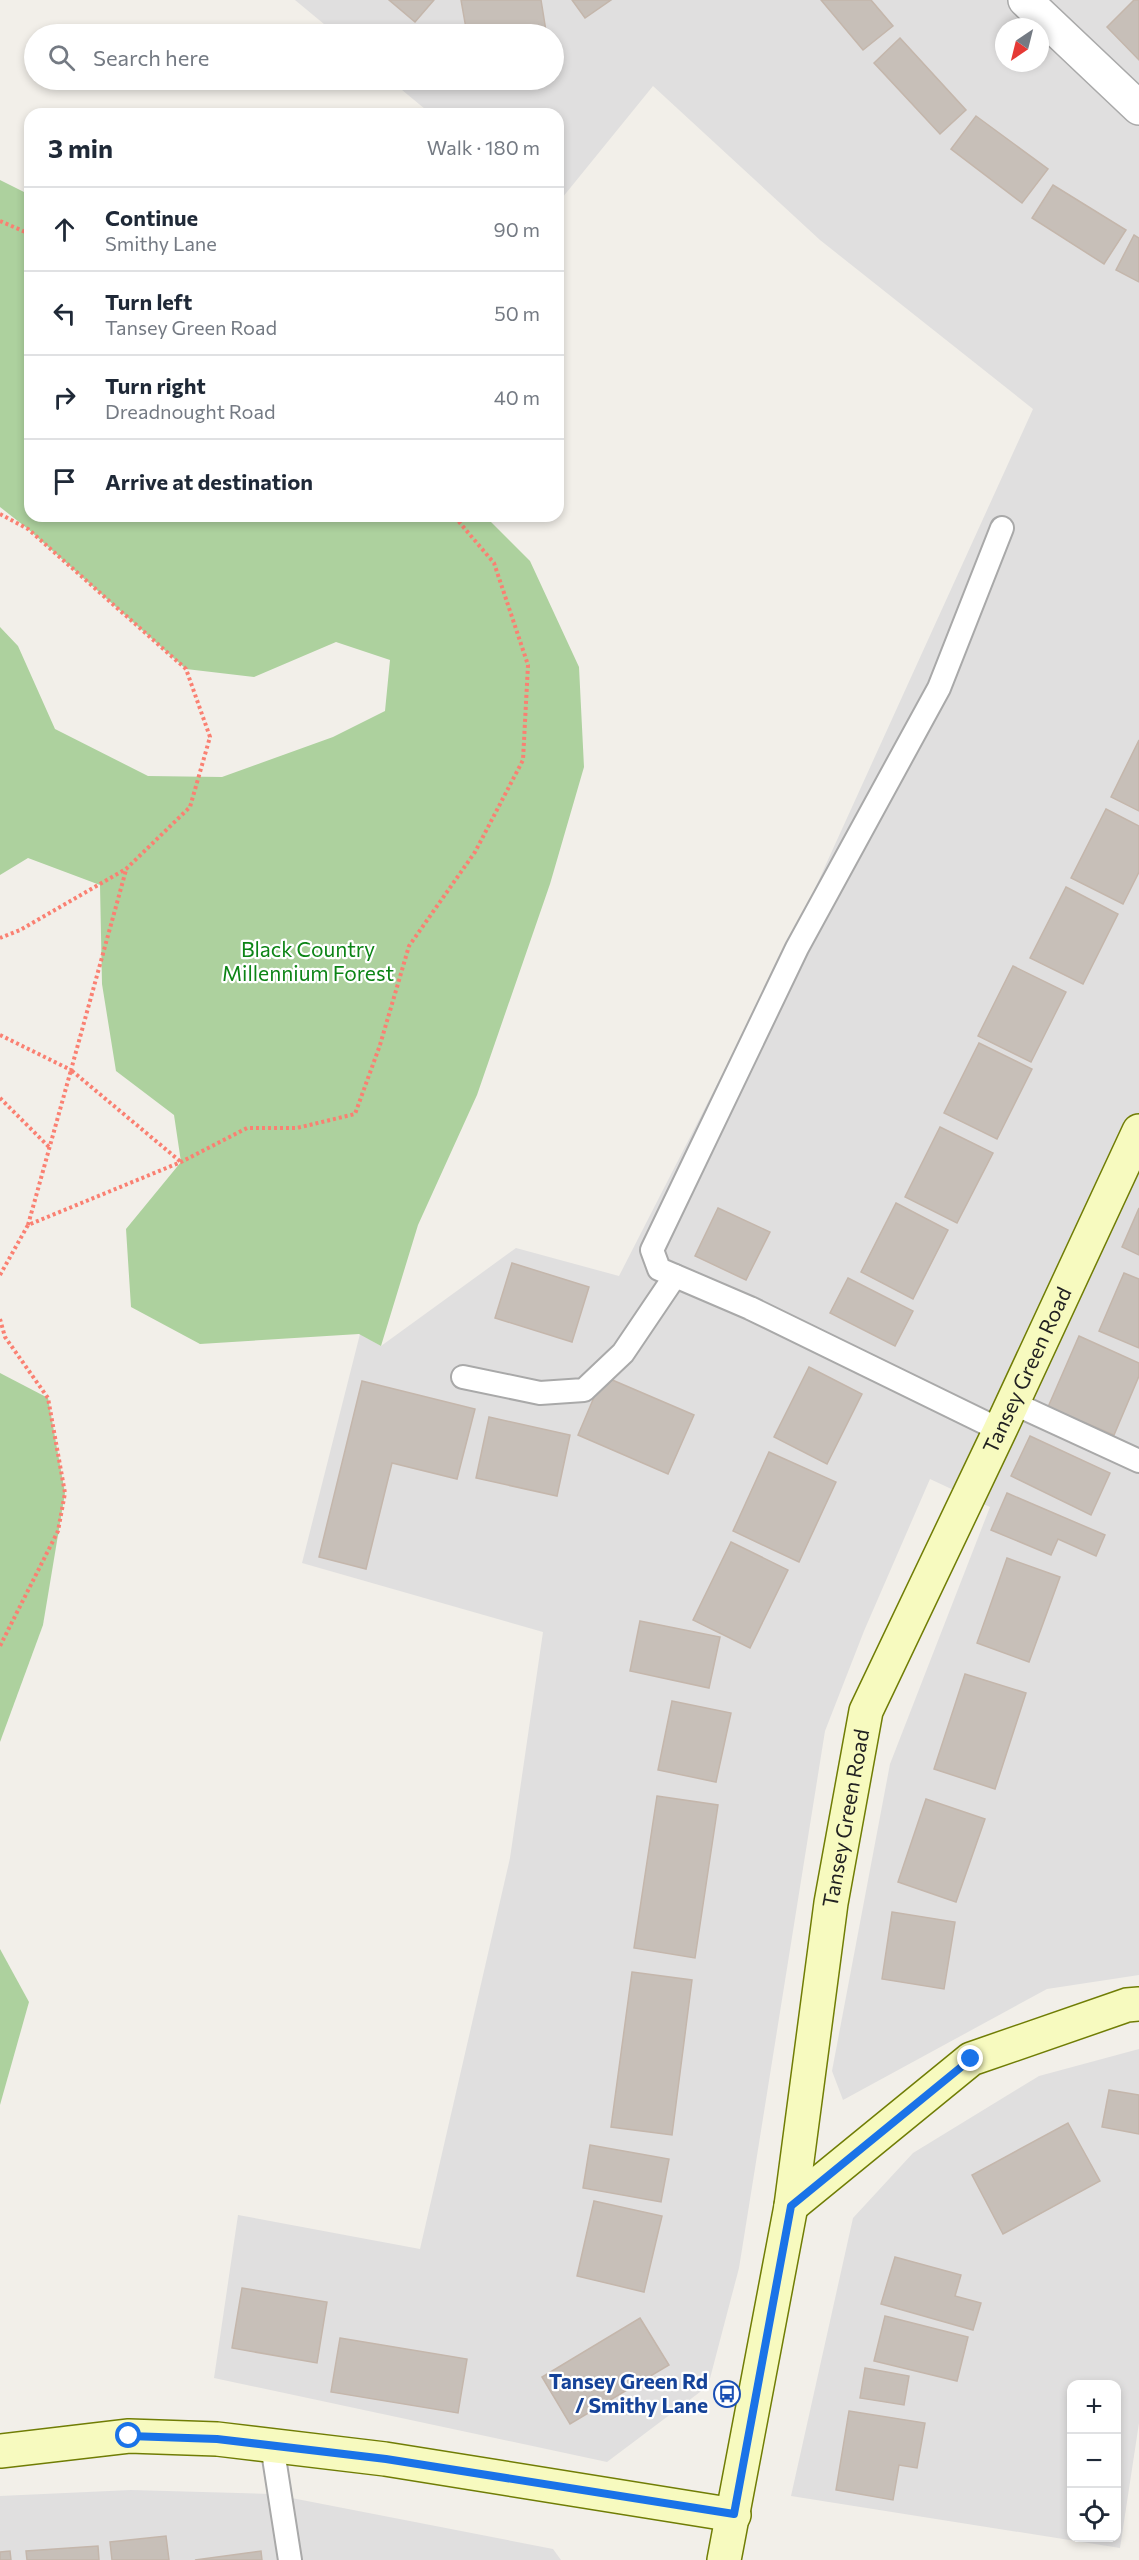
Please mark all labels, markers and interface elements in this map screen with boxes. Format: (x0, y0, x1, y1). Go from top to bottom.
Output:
north arrow (995, 18, 1049, 72)
search box (24, 24, 564, 90)
icon: search (45, 41, 78, 74)
text: Search here (93, 44, 209, 71)
text: 3 min (48, 132, 113, 163)
text: Walk · 180 m (427, 135, 540, 159)
text: Continue (105, 204, 198, 231)
icon: ahead (48, 213, 81, 246)
text: 90 m (494, 217, 540, 241)
text: Smithy Lane (105, 231, 217, 255)
text: Turn left (105, 288, 192, 315)
icon: left (48, 297, 81, 330)
text: 50 m (494, 301, 540, 325)
text: Tansey Green Road (105, 315, 277, 339)
text: Turn right (105, 372, 206, 399)
icon: right (48, 381, 81, 414)
text: 40 m (494, 385, 540, 409)
text: Dreadnought Road (105, 399, 276, 423)
icon: arrive (48, 465, 81, 498)
text: Arrive at destination (105, 468, 313, 495)
park label: Black Country Millennium Forest (222, 936, 394, 985)
street label: Tansey Green Road (977, 1283, 1076, 1457)
street label: Tansey Green Road (816, 1727, 873, 1909)
route end (957, 2045, 983, 2071)
place label: Tansey Green Rd / Smithy Lane (549, 2368, 708, 2417)
bus stop icon: Tansey Green Rd / Smithy Lane (712, 2379, 742, 2409)
map controls (1067, 2380, 1121, 2542)
button: + (1067, 2380, 1121, 2434)
route start (115, 2422, 141, 2448)
button: − (1067, 2434, 1121, 2488)
button: locate (1067, 2488, 1121, 2542)

